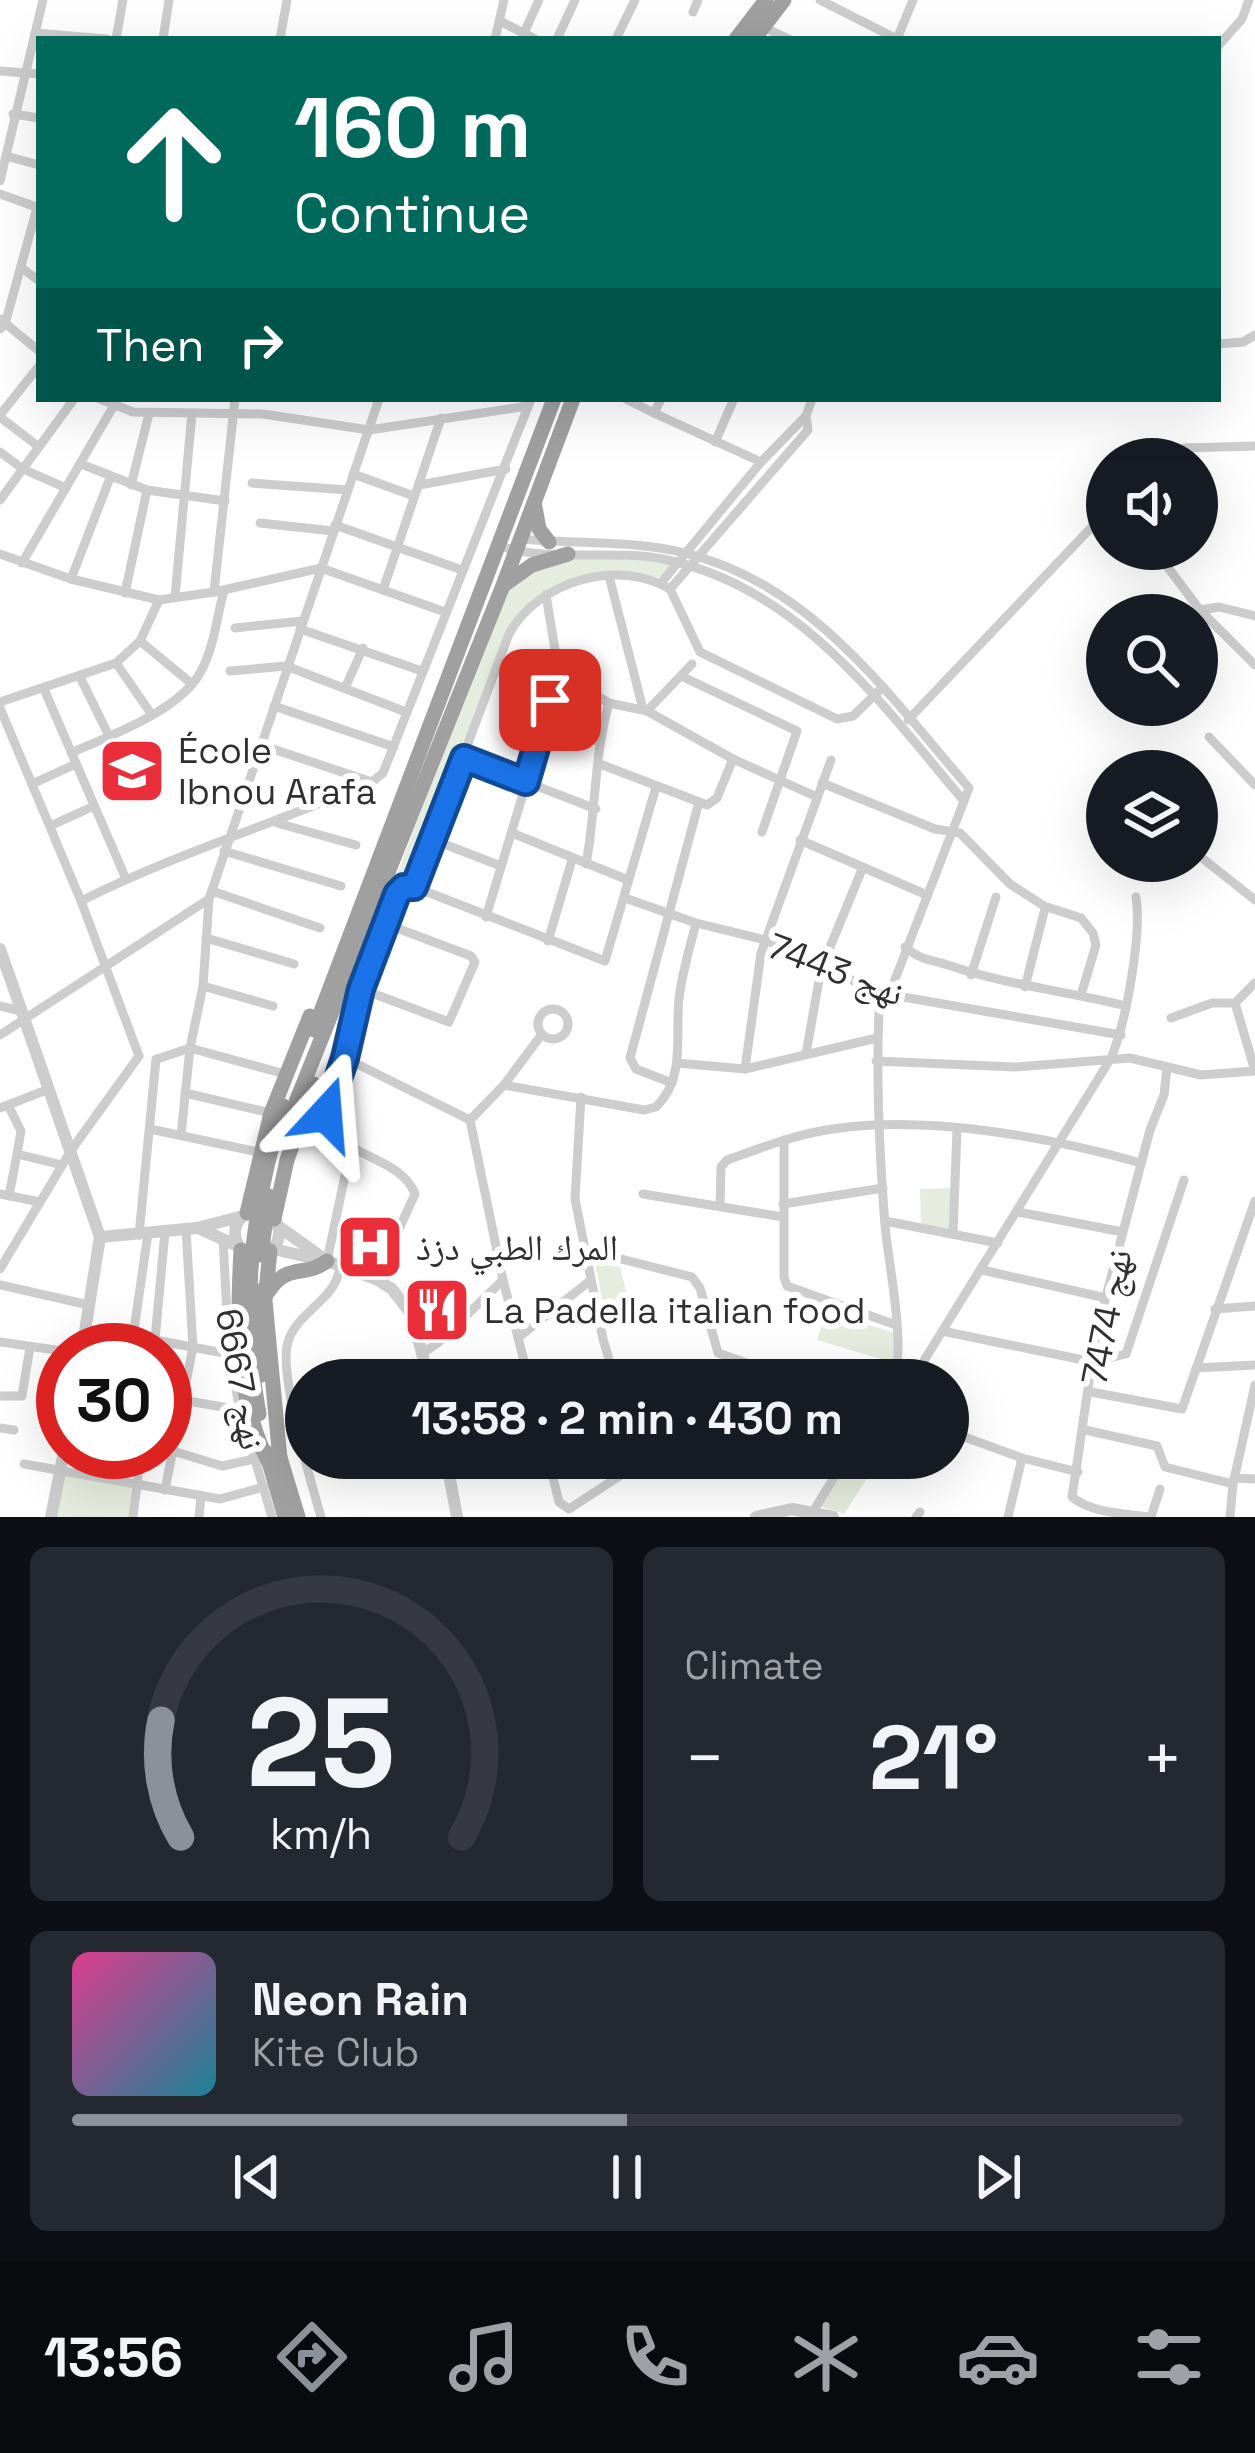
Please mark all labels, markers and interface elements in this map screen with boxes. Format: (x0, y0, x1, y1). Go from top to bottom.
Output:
text: 160 m (294, 74, 531, 182)
icon: ahead (96, 84, 252, 240)
text: Continue (294, 179, 530, 248)
icon: right (228, 312, 294, 378)
text: Then (96, 317, 204, 374)
map controls (1086, 438, 1218, 882)
button: sound (1086, 438, 1218, 570)
button: search (1086, 594, 1218, 726)
pin (499, 649, 601, 751)
icon: arrive (517, 667, 583, 733)
place label: École Ibnou Arafa (178, 728, 377, 815)
school or university icon: École Ibnou Arafa (97, 736, 167, 806)
button: layers (1086, 750, 1218, 882)
street label: نهج 7443 (761, 923, 910, 1017)
position arrow (263, 1051, 389, 1177)
hospital icon: المرك الطبي دزذ (335, 1212, 405, 1282)
place label: المرك الطبي دزذ (416, 1225, 618, 1276)
street label: نهج 7474 (1071, 1246, 1143, 1389)
restaurant icon: La Padella italian food (402, 1275, 472, 1345)
place label: La Padella italian food (484, 1288, 866, 1334)
street label: نهج 6667 (205, 1305, 275, 1453)
speed limit sign: 30 (36, 1323, 192, 1479)
text: 13:58 · 2 min · 430 m (411, 1390, 843, 1447)
text: Climate (685, 1641, 824, 1690)
text: 25 (247, 1663, 396, 1822)
text: 21° (869, 1700, 999, 1815)
text: − (685, 1716, 725, 1800)
text: + (1142, 1716, 1183, 1800)
text: km/h (270, 1807, 372, 1862)
text: Neon Rain (252, 1971, 469, 2028)
text: Kite Club (252, 2028, 419, 2077)
icon: previous (224, 2144, 290, 2210)
icon: pause (594, 2144, 660, 2210)
icon: next (965, 2144, 1031, 2210)
icon: directions (270, 2315, 354, 2399)
icon: music (442, 2315, 526, 2399)
icon: phone (613, 2315, 697, 2399)
icon: climate (784, 2315, 868, 2399)
icon: car (956, 2315, 1040, 2399)
icon: filters (1127, 2315, 1211, 2399)
text: 13:56 (44, 2323, 183, 2392)

